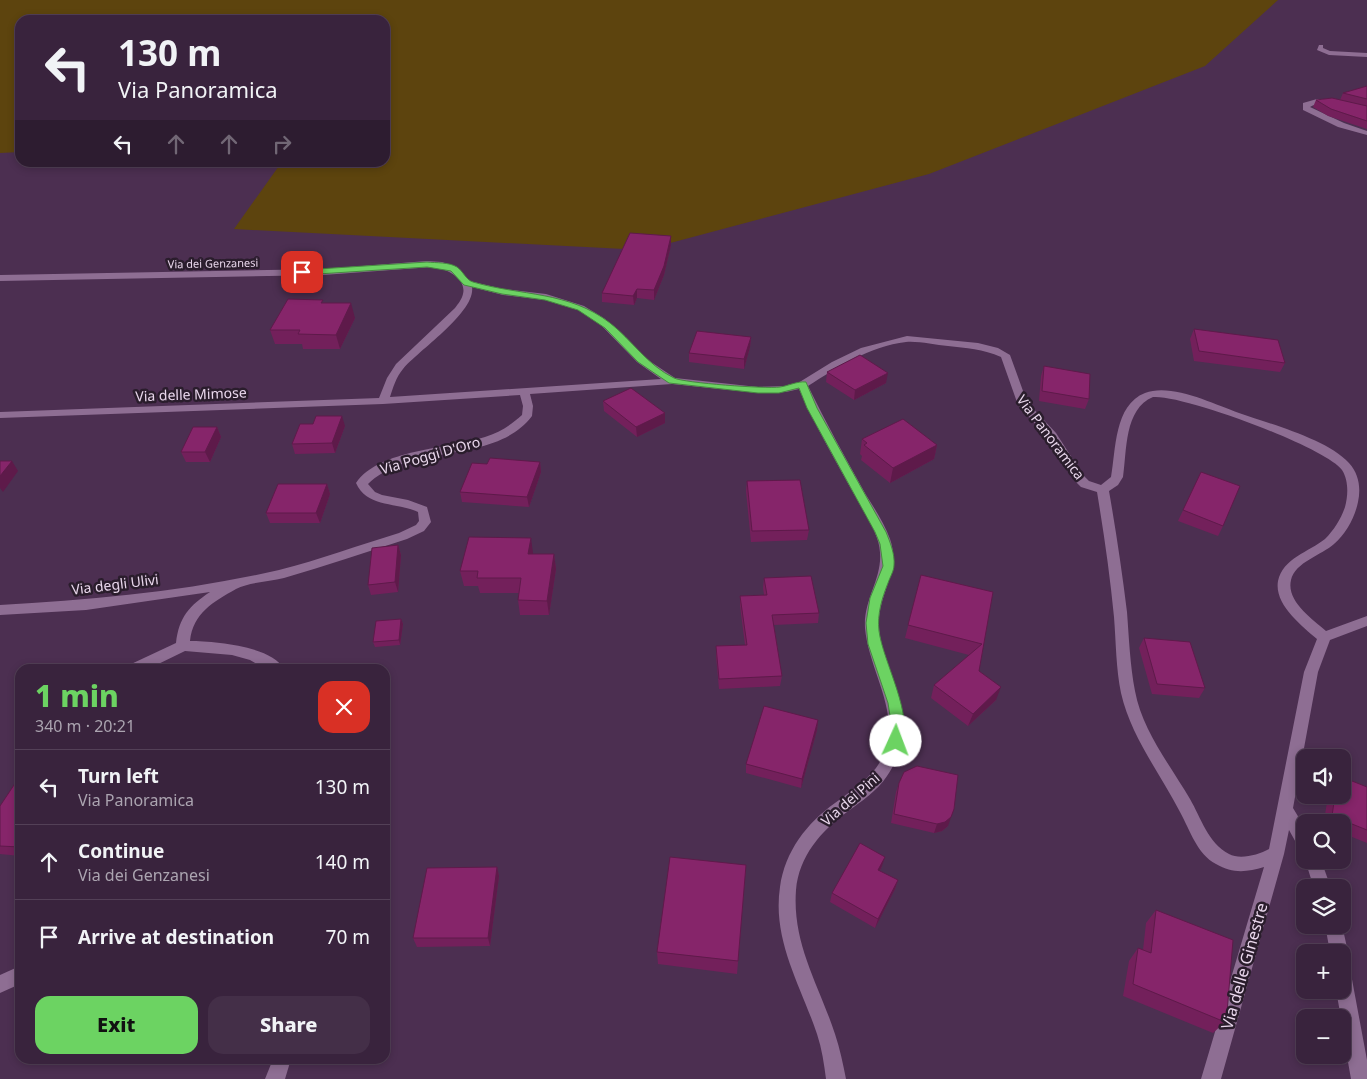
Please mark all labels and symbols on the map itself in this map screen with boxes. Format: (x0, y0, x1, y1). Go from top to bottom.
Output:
pin (281, 251, 323, 293)
street label: Via dei Genzanesi (168, 255, 258, 271)
street label: Via delle Mimose (135, 383, 247, 405)
street label: Via Panoramica (1013, 391, 1089, 483)
street label: Via Poggi D'Oro (378, 432, 482, 478)
street label: Via degli Ulivi (70, 569, 160, 599)
position arrow (869, 714, 921, 766)
street label: Via dei Pini (817, 768, 883, 830)
street label: Via delle Ginestre (1215, 900, 1273, 1032)

